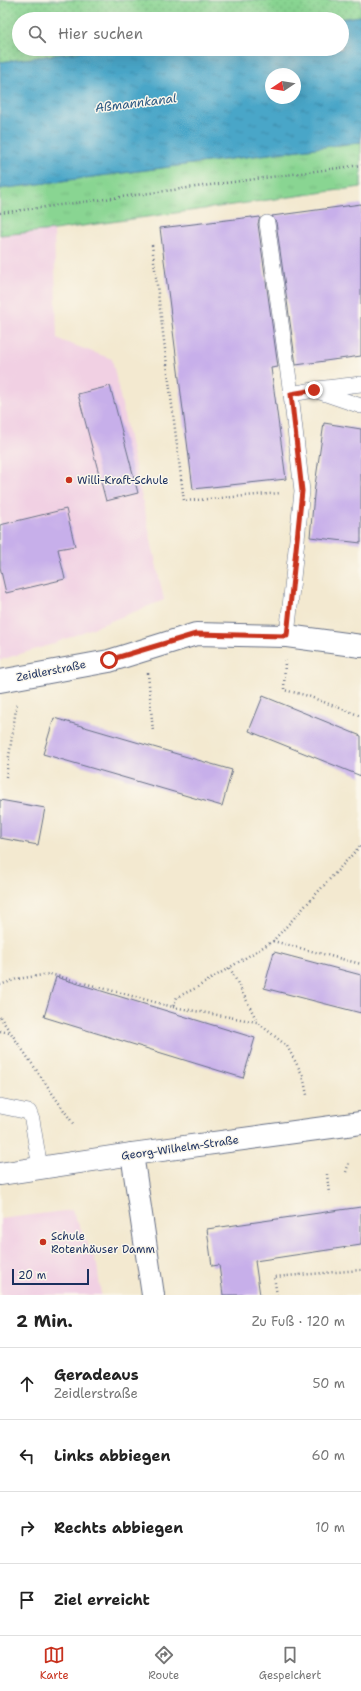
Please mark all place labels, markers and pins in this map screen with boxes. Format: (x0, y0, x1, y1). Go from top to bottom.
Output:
place label: Willi-Kraft-Schule (77, 473, 168, 488)
marker: Willi-Kraft-Schule (64, 475, 74, 485)
place label: Schule Rotenhäuser Damm (51, 1229, 155, 1257)
marker: Schule Rotenhäuser Damm (38, 1237, 48, 1247)

